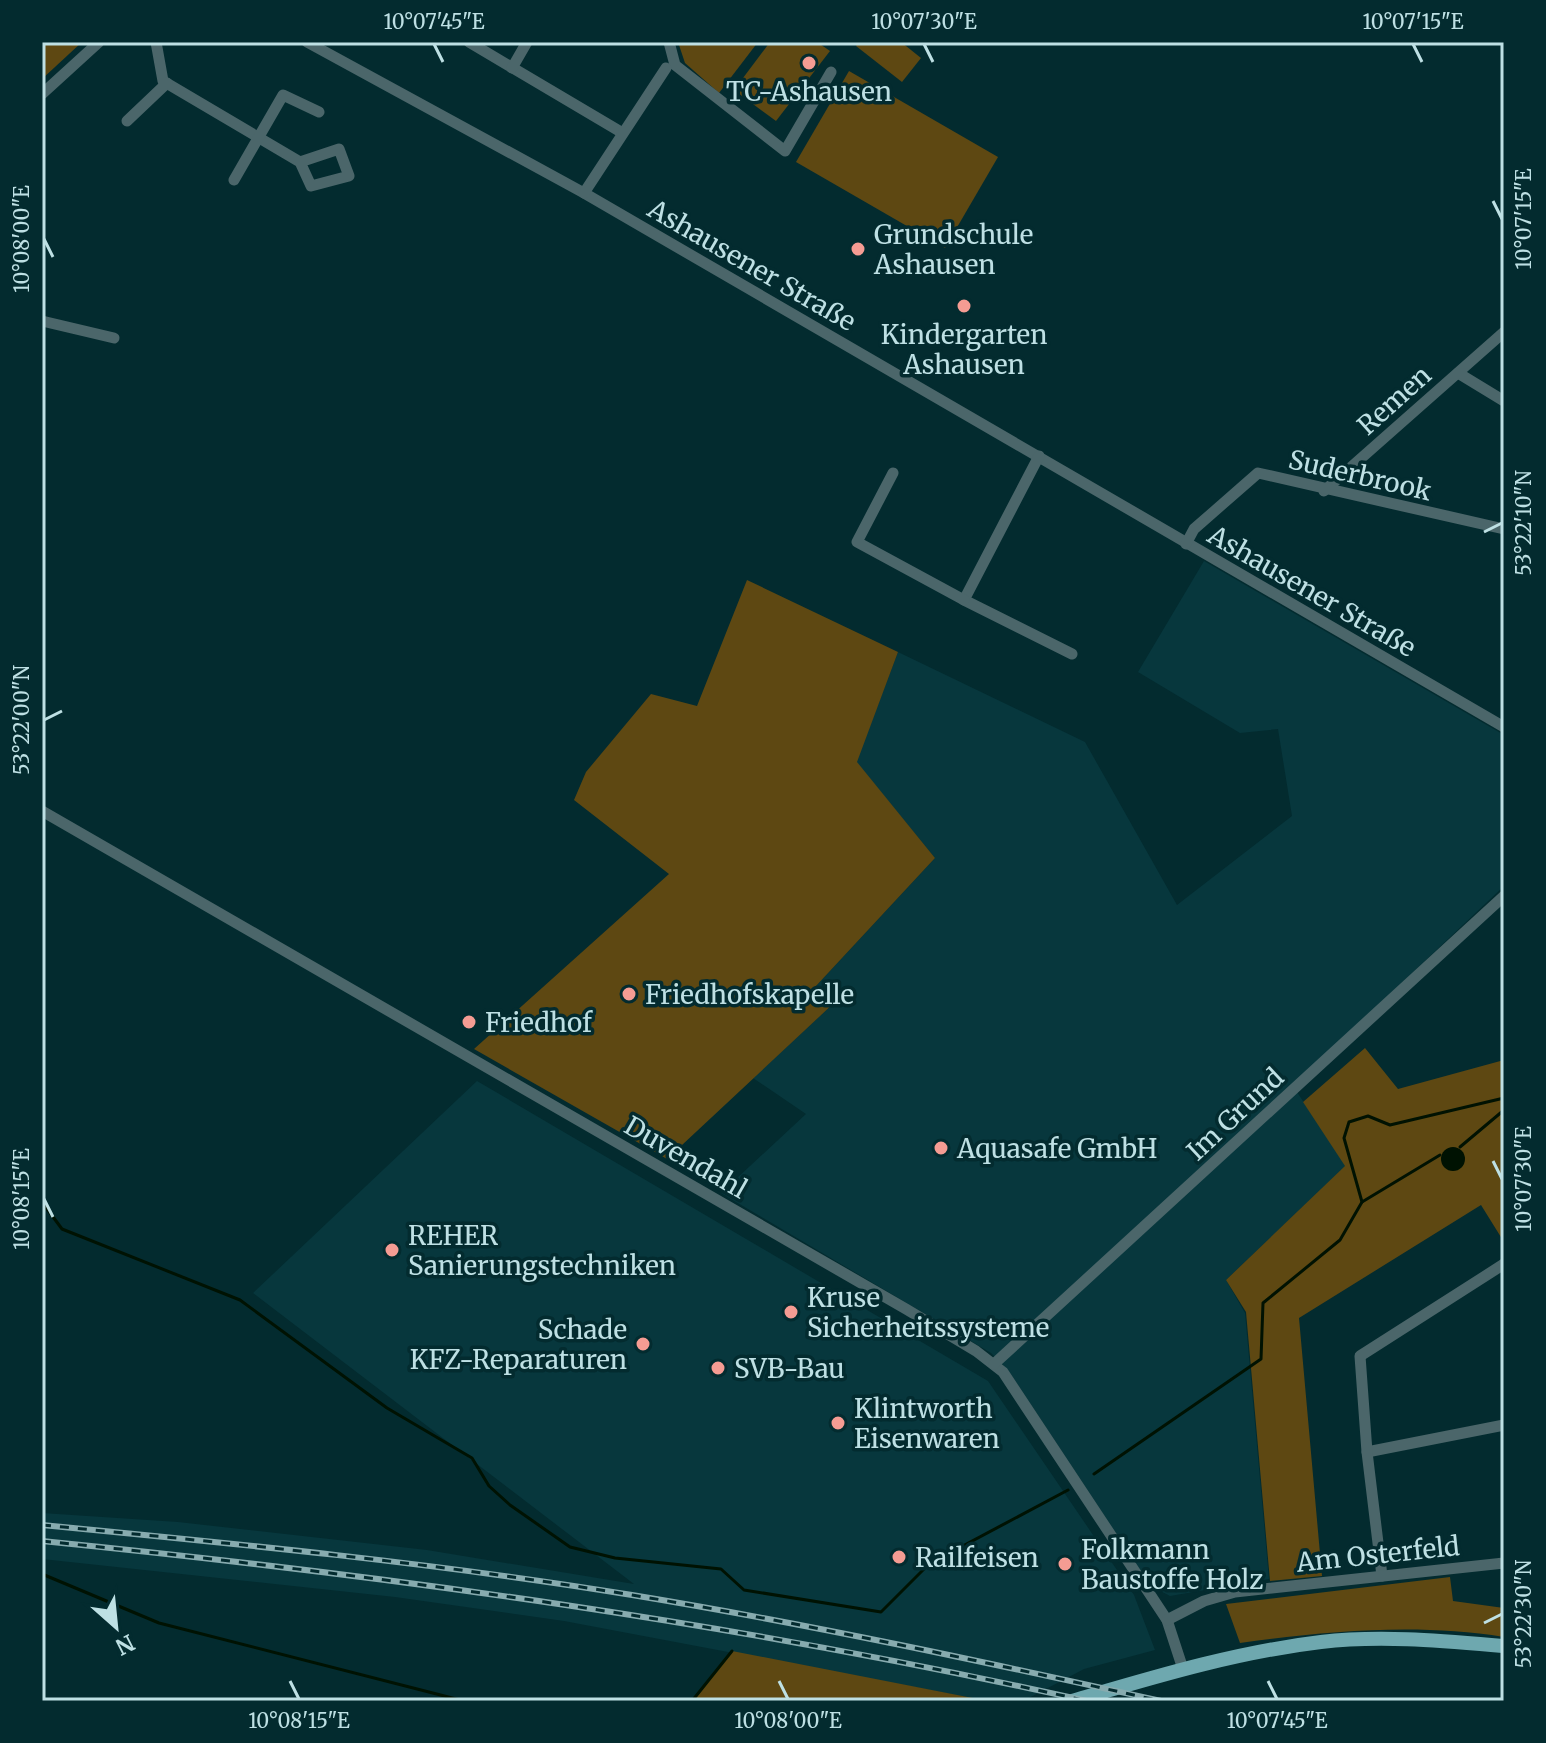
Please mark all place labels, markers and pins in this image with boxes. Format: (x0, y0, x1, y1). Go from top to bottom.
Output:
marker: TC-Ashausen (800, 54, 818, 72)
place label: TC-Ashausen (726, 75, 892, 108)
place label: Grundschule Ashausen (873, 218, 1033, 281)
marker: Grundschule Ashausen (849, 240, 867, 258)
marker: Kindergarten Ashausen (955, 297, 973, 315)
place label: Kindergarten Ashausen (881, 318, 1047, 381)
place label: Friedhofskapelle (645, 978, 854, 1011)
marker: Friedhofskapelle (620, 985, 638, 1003)
place label: Friedhof (485, 1006, 593, 1039)
marker: Friedhof (460, 1013, 478, 1031)
place label: Aquasafe GmbH (956, 1132, 1157, 1165)
marker: Aquasafe GmbH (932, 1139, 950, 1157)
place label: REHER Sanierungstechniken (408, 1219, 676, 1282)
marker: REHER Sanierungstechniken (383, 1241, 401, 1259)
place label: Kruse Sicherheitssysteme (807, 1281, 1049, 1344)
marker: Kruse Sicherheitssysteme (782, 1303, 800, 1321)
place label: Schade KFZ-Reparaturen (410, 1313, 627, 1376)
marker: Schade KFZ-Reparaturen (634, 1335, 652, 1353)
place label: SVB-Bau (734, 1352, 845, 1385)
marker: SVB-Bau (709, 1359, 727, 1377)
place label: Klintworth Eisenwaren (854, 1392, 1000, 1455)
marker: Klintworth Eisenwaren (829, 1414, 847, 1432)
place label: Folkmann Baustoffe Holz (1081, 1533, 1263, 1596)
place label: Railfeisen (915, 1541, 1039, 1574)
marker: Railfeisen (890, 1548, 908, 1566)
marker: Folkmann Baustoffe Holz (1056, 1555, 1074, 1573)

